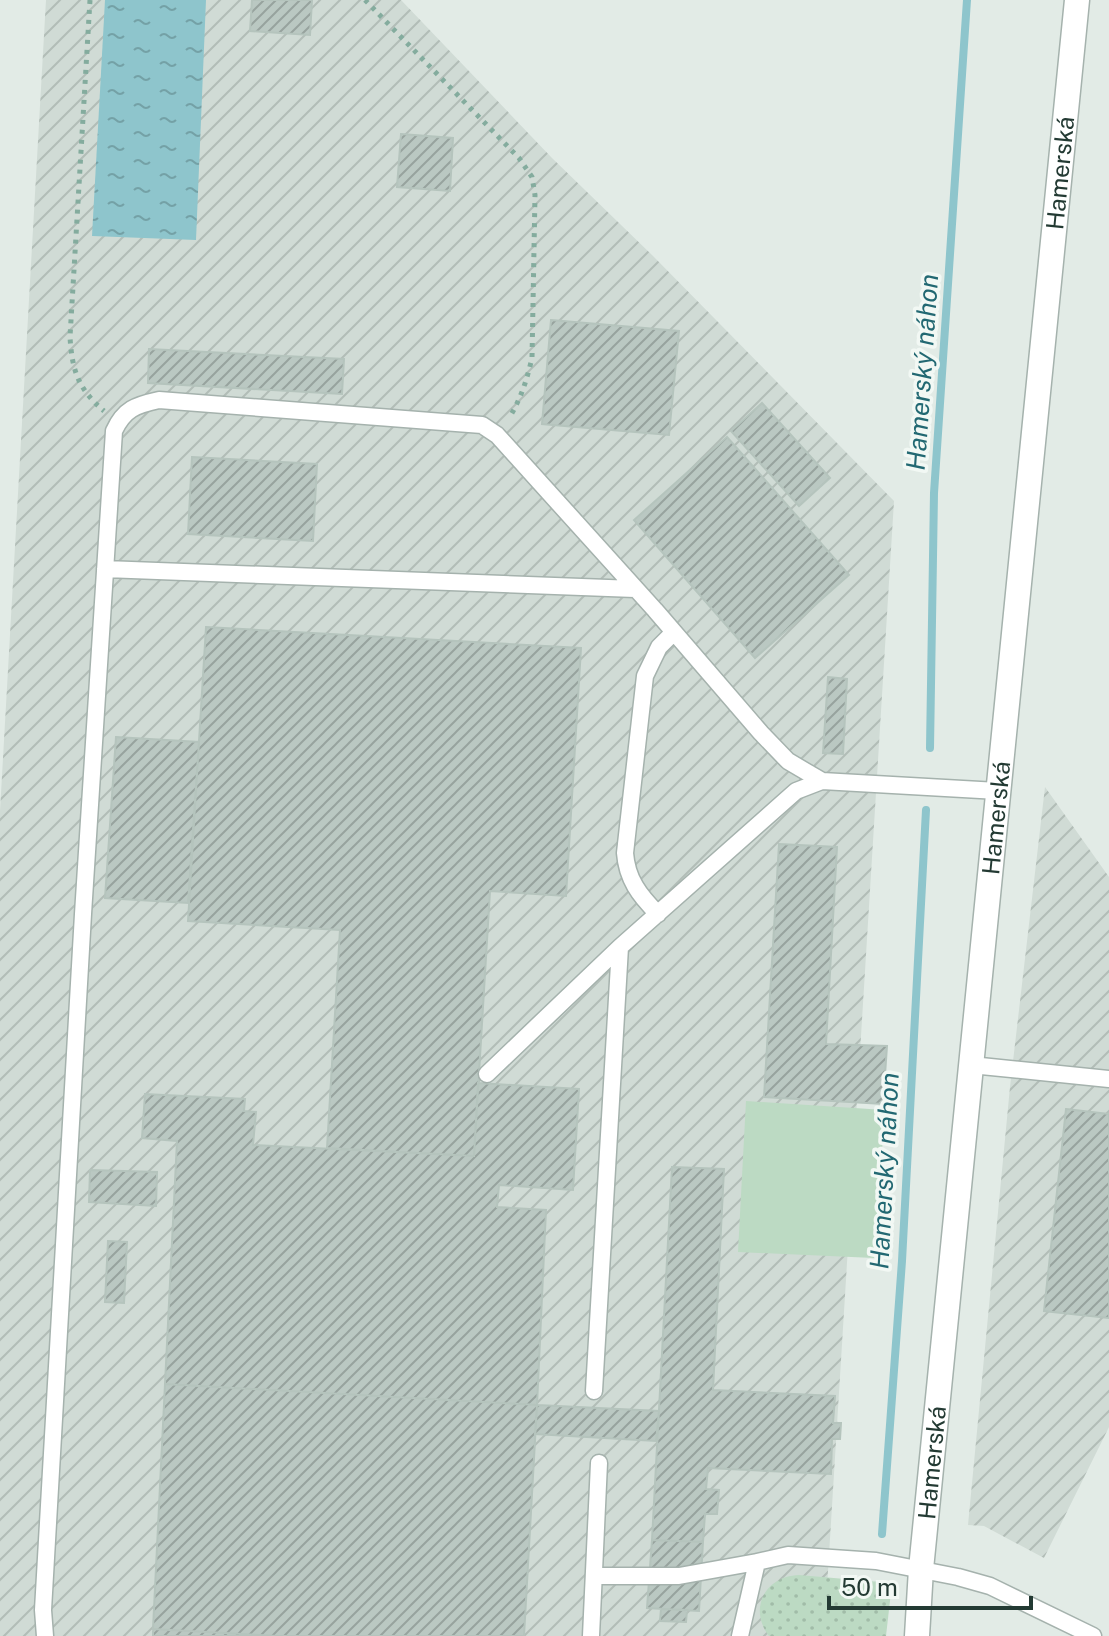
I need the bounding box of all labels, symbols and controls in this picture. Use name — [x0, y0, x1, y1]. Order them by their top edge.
street label: Hamerská — [1040, 115, 1079, 231]
water label: Hamerský náhon — [900, 273, 944, 471]
street label: Hamerská — [976, 760, 1015, 876]
water label: Hamerský náhon — [863, 1072, 905, 1270]
street label: Hamerská — [912, 1405, 951, 1521]
scale bar — [829, 1560, 1031, 1610]
text: 50 m — [841, 1573, 898, 1601]

